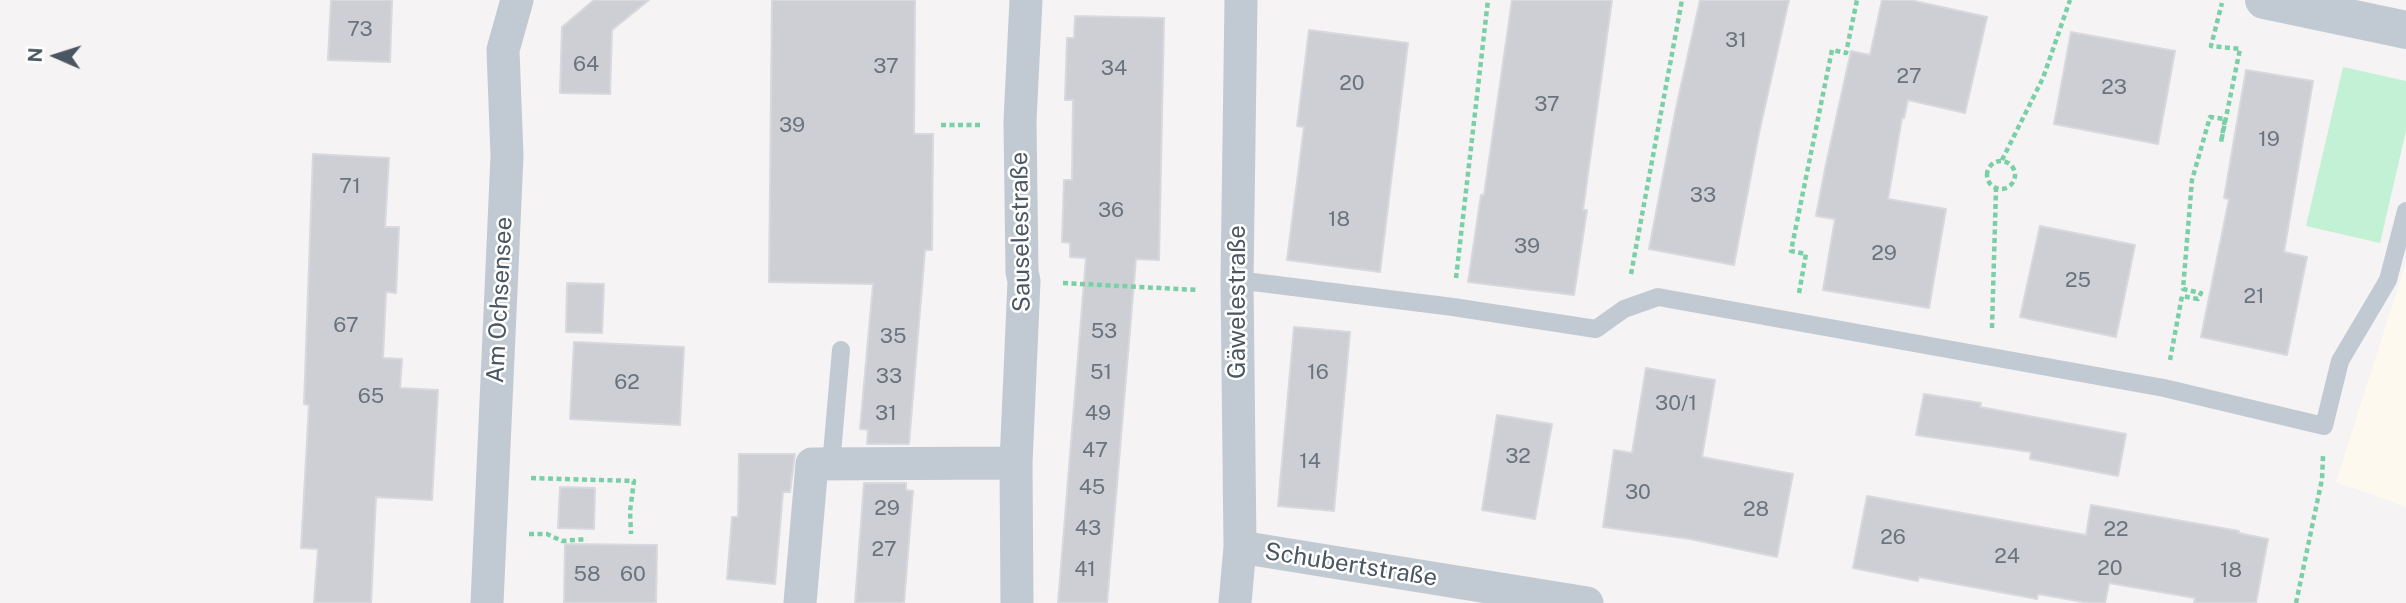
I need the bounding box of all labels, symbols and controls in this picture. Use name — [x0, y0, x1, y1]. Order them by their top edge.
house number: 73 — [347, 17, 373, 43]
north arrow — [21, 21, 91, 91]
house number: 31 — [1725, 28, 1747, 54]
text: N — [24, 47, 46, 63]
house number: 64 — [573, 52, 599, 78]
house number: 37 — [873, 54, 899, 80]
house number: 34 — [1101, 56, 1127, 82]
house number: 27 — [1896, 64, 1922, 90]
house number: 20 — [1339, 71, 1365, 97]
house number: 23 — [2101, 75, 2127, 101]
house number: 37 — [1534, 92, 1560, 118]
house number: 39 — [779, 113, 805, 139]
house number: 19 — [2258, 127, 2280, 153]
street label: Sauselestraße — [1005, 152, 1037, 312]
house number: 71 — [339, 174, 361, 200]
house number: 33 — [1690, 183, 1716, 209]
house number: 36 — [1098, 198, 1124, 224]
house number: 18 — [1328, 207, 1350, 233]
street label: Am Ochsensee — [481, 216, 519, 384]
street label: Gäwelestraße — [1224, 225, 1252, 379]
house number: 39 — [1514, 234, 1540, 260]
house number: 29 — [1871, 241, 1897, 267]
house number: 25 — [2065, 268, 2091, 294]
house number: 21 — [2243, 284, 2265, 310]
house number: 67 — [333, 313, 359, 339]
house number: 53 — [1091, 319, 1117, 345]
house number: 35 — [880, 324, 906, 350]
house number: 51 — [1090, 360, 1112, 386]
house number: 16 — [1307, 360, 1329, 386]
house number: 33 — [876, 364, 902, 390]
house number: 62 — [614, 370, 640, 396]
house number: 65 — [358, 384, 384, 410]
house number: 30/1 — [1655, 391, 1697, 417]
house number: 31 — [875, 401, 897, 427]
house number: 49 — [1085, 401, 1111, 427]
house number: 47 — [1082, 438, 1108, 464]
house number: 32 — [1505, 444, 1531, 470]
house number: 14 — [1299, 449, 1321, 475]
house number: 45 — [1079, 475, 1105, 501]
house number: 30 — [1625, 480, 1651, 506]
house number: 29 — [874, 496, 900, 522]
house number: 28 — [1743, 497, 1769, 523]
house number: 43 — [1075, 516, 1101, 542]
house number: 22 — [2103, 517, 2129, 543]
house number: 26 — [1880, 525, 1906, 551]
house number: 27 — [871, 537, 897, 563]
street label: Schubertstraße — [1263, 537, 1439, 593]
house number: 24 — [1994, 544, 2020, 570]
house number: 20 — [2097, 556, 2123, 582]
house number: 41 — [1074, 557, 1096, 583]
house number: 18 — [2220, 558, 2242, 584]
house number: 58 — [573, 562, 601, 588]
house number: 60 — [620, 562, 646, 588]

